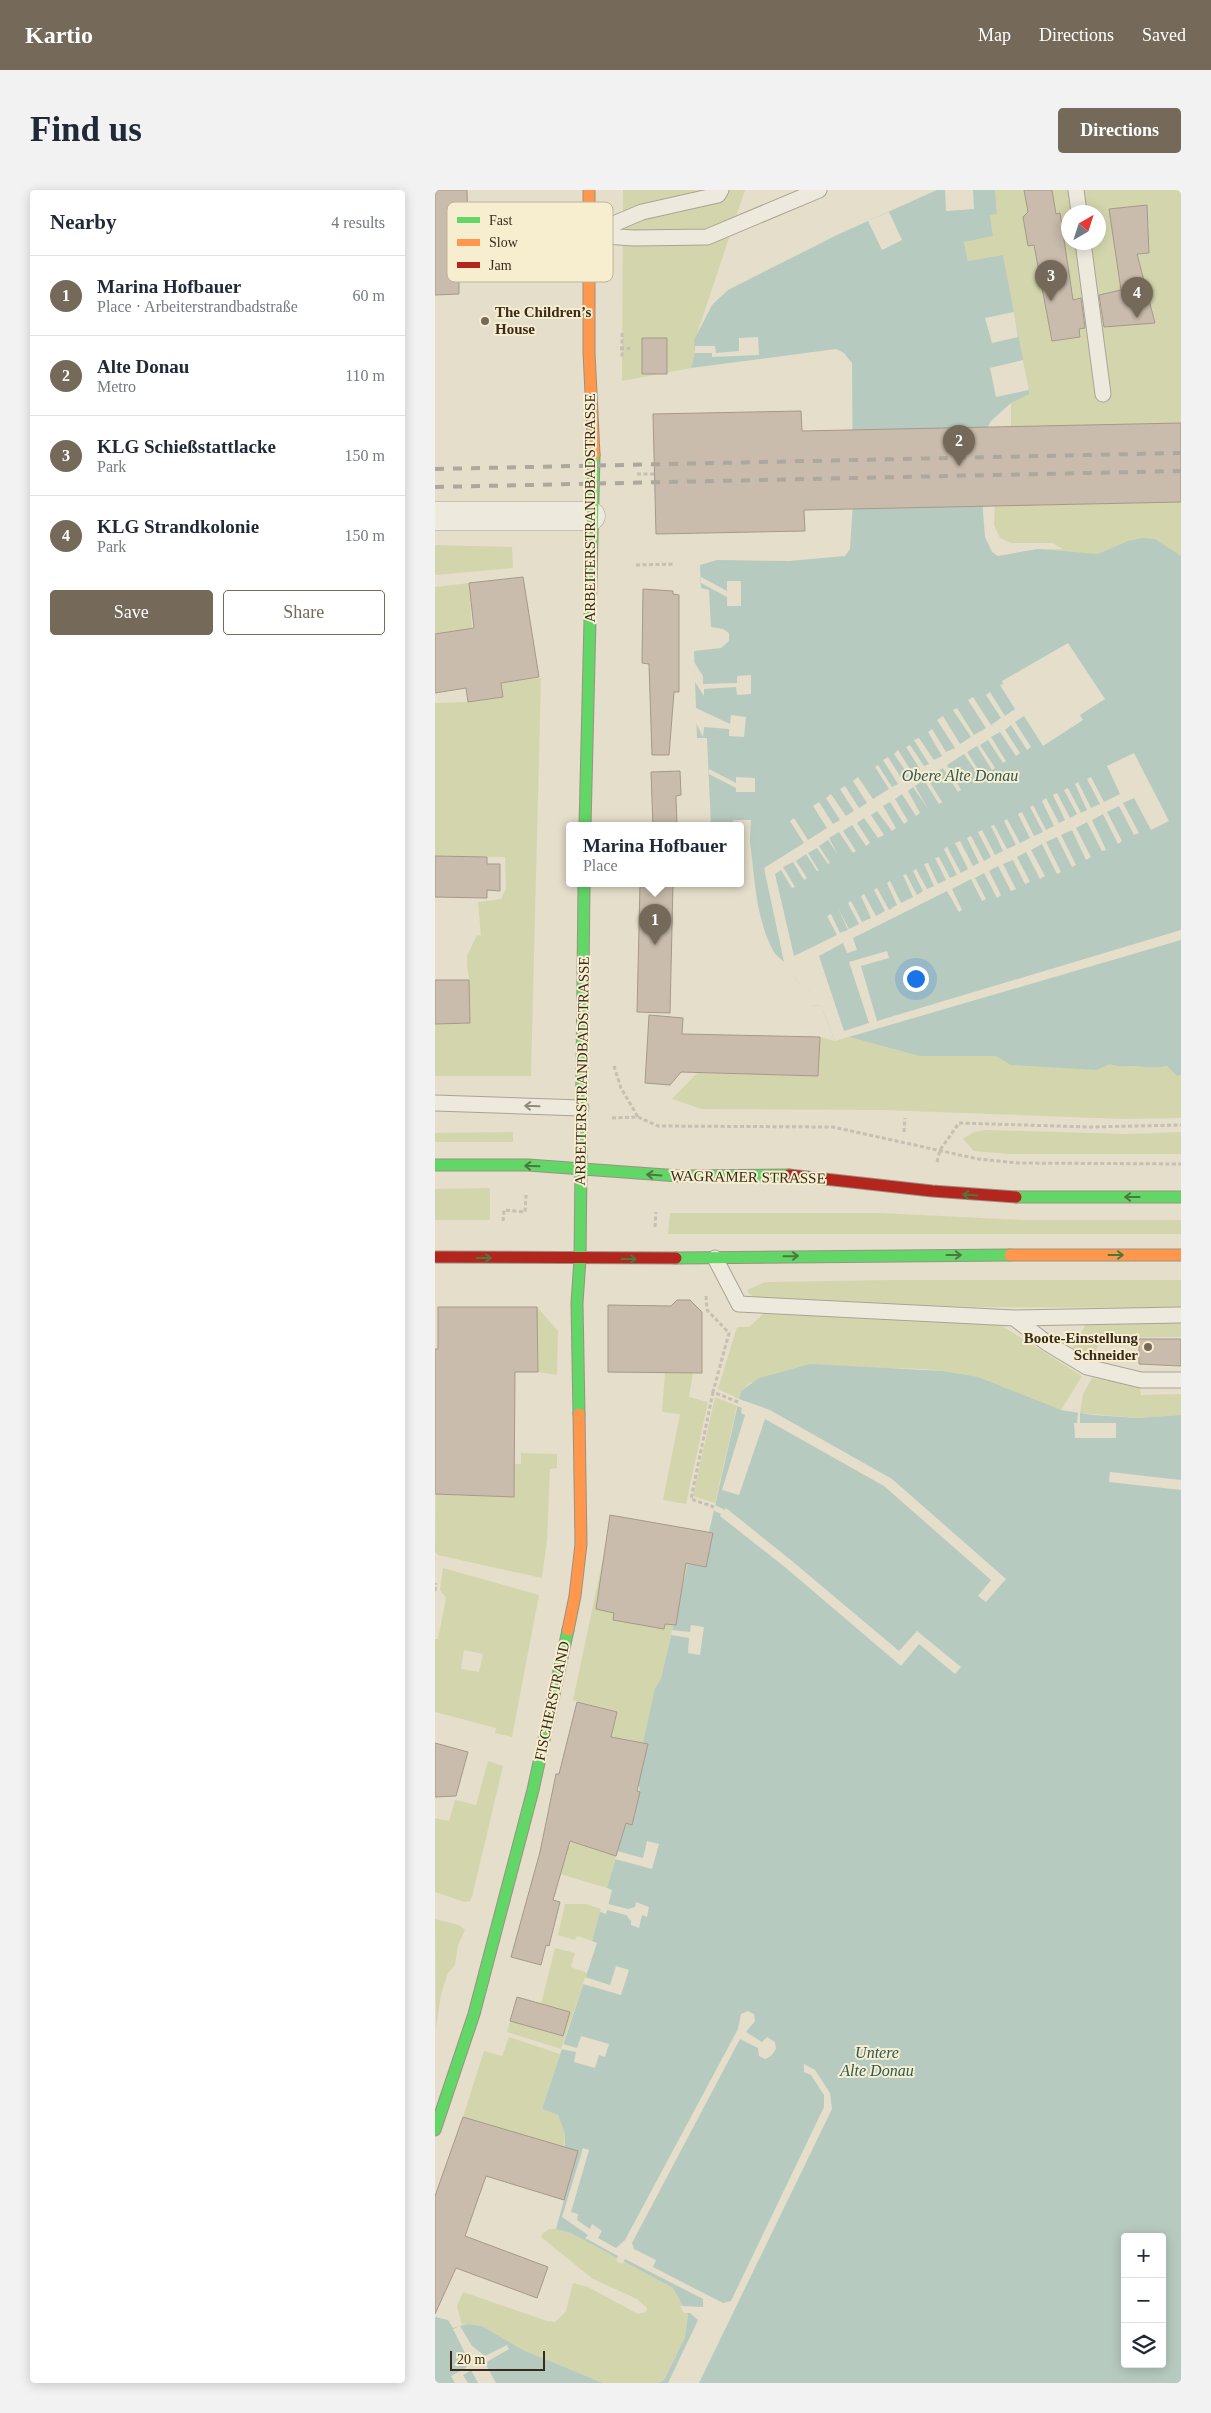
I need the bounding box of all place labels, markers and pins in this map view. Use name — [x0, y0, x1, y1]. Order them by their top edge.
pin: 3 — [1035, 260, 1067, 301]
pin: 4 — [1121, 277, 1153, 318]
place label: The Children’s House — [495, 304, 591, 337]
marker: The Children’s House — [479, 315, 491, 327]
pin: 2 — [943, 425, 975, 466]
pin: 1 — [639, 904, 671, 945]
place label: Boote-Einstellung Schneider — [1024, 1330, 1138, 1363]
marker: Boote-Einstellung Schneider — [1142, 1341, 1154, 1353]

